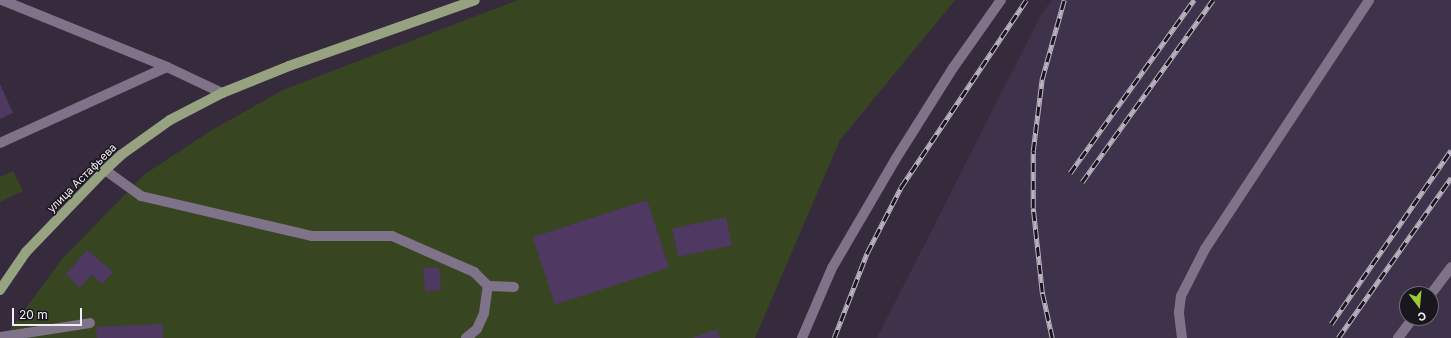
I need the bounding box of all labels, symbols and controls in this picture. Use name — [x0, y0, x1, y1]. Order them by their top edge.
street label: улица Астафьева — [45, 141, 119, 215]
north arrow — [1399, 286, 1439, 326]
scale bar — [14, 300, 84, 326]
text: 20 m — [19, 307, 48, 322]
text: С — [1416, 309, 1428, 324]

